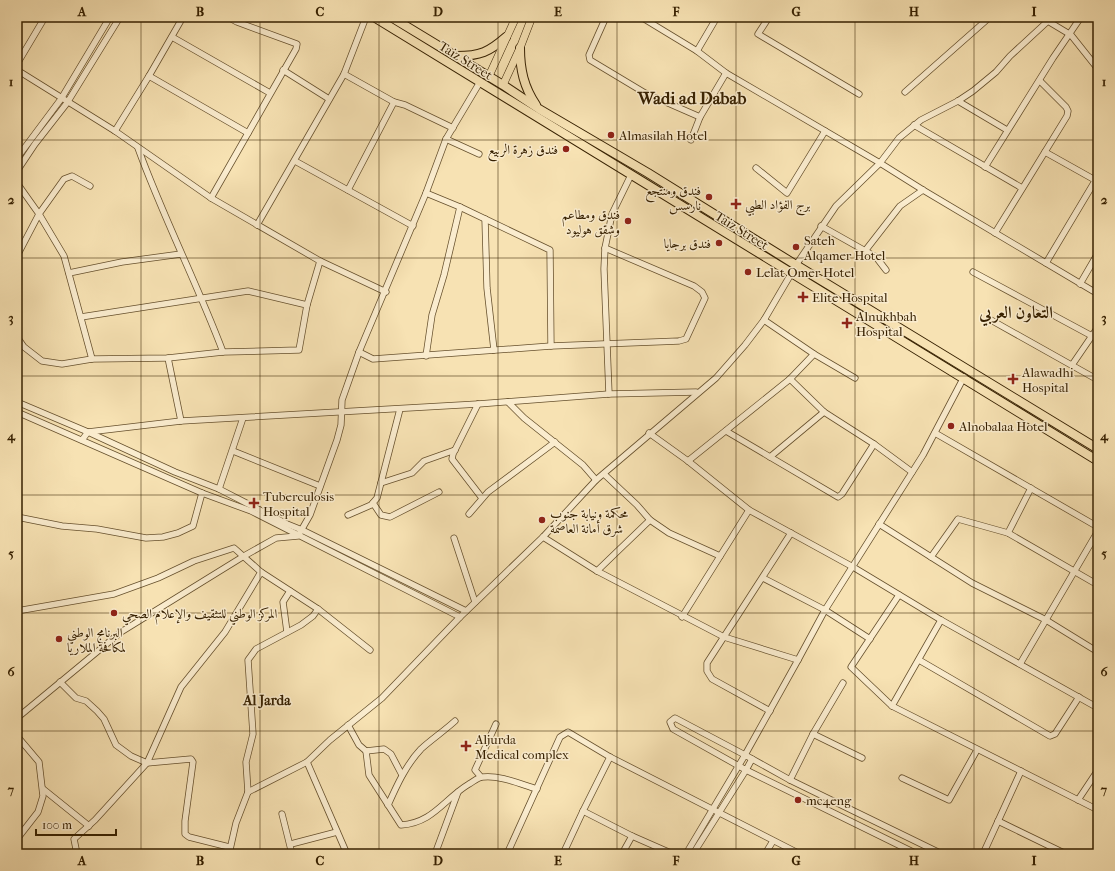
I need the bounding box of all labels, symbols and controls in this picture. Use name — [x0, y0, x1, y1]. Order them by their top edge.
text: A — [77, 4, 87, 19]
text: B — [196, 4, 205, 19]
text: C — [316, 4, 325, 19]
text: D — [433, 4, 443, 19]
text: E — [554, 4, 562, 19]
text: F — [672, 4, 680, 19]
text: G — [791, 4, 801, 19]
text: H — [909, 4, 920, 19]
text: I — [1031, 4, 1037, 19]
street label: Taiz Street — [436, 38, 496, 83]
text: 1 — [9, 74, 14, 89]
text: 1 — [1102, 74, 1107, 89]
district label: Wadi ad Dabab — [637, 88, 746, 108]
place label: Almasilah Hotel — [618, 128, 708, 143]
marker: Almasilah Hotel — [606, 130, 616, 140]
place label: فندق زهرة الربيع — [488, 142, 558, 162]
marker: فندق زهرة الربيع — [561, 144, 571, 154]
place label: فندق ومنتجع نارسس — [645, 183, 701, 215]
text: 2 — [8, 192, 15, 207]
marker: فندق ومنتجع نارسس — [704, 192, 714, 202]
text: 2 — [1101, 192, 1108, 207]
place label: برج الفؤاد الطبي — [745, 197, 811, 216]
marker: برج الفؤاد الطبي — [730, 198, 742, 210]
place label: فندق ومطاعم وشقق هوليود — [562, 207, 620, 238]
street label: Taiz Street — [712, 208, 772, 253]
marker: فندق ومطاعم وشقق هوليود — [623, 216, 633, 226]
place label: Sateh Alqamer Hotel — [803, 233, 886, 263]
place label: فندق برجايا — [664, 236, 711, 252]
marker: فندق برجايا — [714, 238, 724, 248]
marker: Sateh Alqamer Hotel — [791, 242, 801, 252]
place label: Lelat Omer Hotel — [756, 265, 855, 280]
marker: Lelat Omer Hotel — [743, 267, 753, 277]
place label: Elite Hospital — [812, 290, 888, 305]
marker: Elite Hospital — [797, 291, 809, 303]
district label: التعاون العربي — [978, 302, 1053, 327]
place label: Alnukhbah Hospital — [855, 309, 918, 339]
text: 3 — [8, 310, 14, 326]
text: 3 — [1101, 310, 1107, 326]
marker: Alnukhbah Hospital — [841, 317, 853, 329]
place label: Alawadhi Hospital — [1021, 365, 1074, 395]
marker: Alawadhi Hospital — [1007, 373, 1019, 385]
place label: Alnobalaa Hotel — [958, 419, 1048, 434]
marker: Alnobalaa Hotel — [946, 421, 956, 431]
text: 4 — [6, 428, 16, 444]
text: 4 — [1099, 428, 1109, 444]
place label: Tuberculosis Hospital — [263, 489, 334, 519]
marker: Tuberculosis Hospital — [248, 497, 260, 509]
place label: محكمة ونيابة جنوب شرق أمانة العاصمة — [550, 506, 628, 537]
marker: محكمة ونيابة جنوب شرق أمانة العاصمة — [537, 515, 547, 525]
text: 5 — [8, 546, 14, 561]
text: 5 — [1101, 546, 1107, 561]
place label: المركز الوطني للتثقيف والإعلام الصحي — [122, 606, 278, 626]
marker: المركز الوطني للتثقيف والإعلام الصحي — [109, 608, 119, 618]
place label: البرنامج الوطني لمكافحة الملاريا — [67, 625, 126, 656]
marker: البرنامج الوطني لمكافحة الملاريا — [54, 634, 64, 644]
text: 6 — [7, 664, 15, 679]
text: 6 — [1100, 664, 1108, 679]
district label: Al Jarda — [242, 692, 291, 709]
place label: Aljurda Medical complex — [474, 732, 569, 762]
marker: Aljurda Medical complex — [460, 740, 472, 752]
text: 7 — [7, 782, 15, 797]
text: 7 — [1100, 782, 1108, 797]
place label: mc4eng — [806, 793, 852, 808]
marker: mc4eng — [793, 795, 803, 805]
scale bar — [36, 811, 116, 837]
text: 100 m — [42, 818, 72, 832]
text: A — [77, 853, 87, 868]
text: B — [196, 853, 205, 868]
text: C — [316, 853, 325, 868]
text: D — [433, 853, 443, 868]
text: E — [554, 853, 562, 868]
text: F — [672, 853, 680, 868]
text: G — [791, 853, 801, 868]
text: H — [909, 853, 920, 868]
text: I — [1031, 853, 1037, 868]

